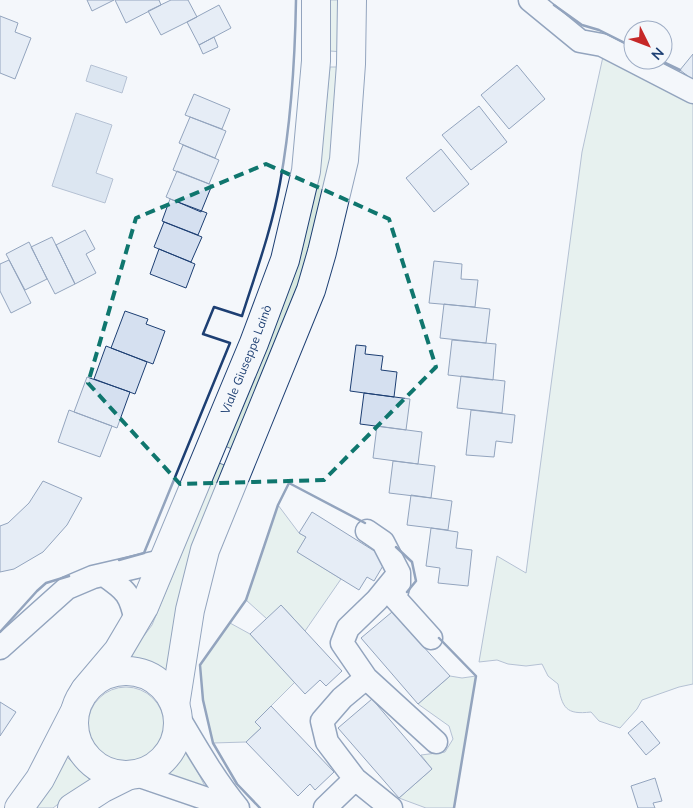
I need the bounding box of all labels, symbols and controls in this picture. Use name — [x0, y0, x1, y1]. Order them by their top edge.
north arrow — [623, 20, 673, 70]
text: N — [647, 44, 668, 64]
street label: Viale Giuseppe Lainò — [217, 302, 275, 416]

